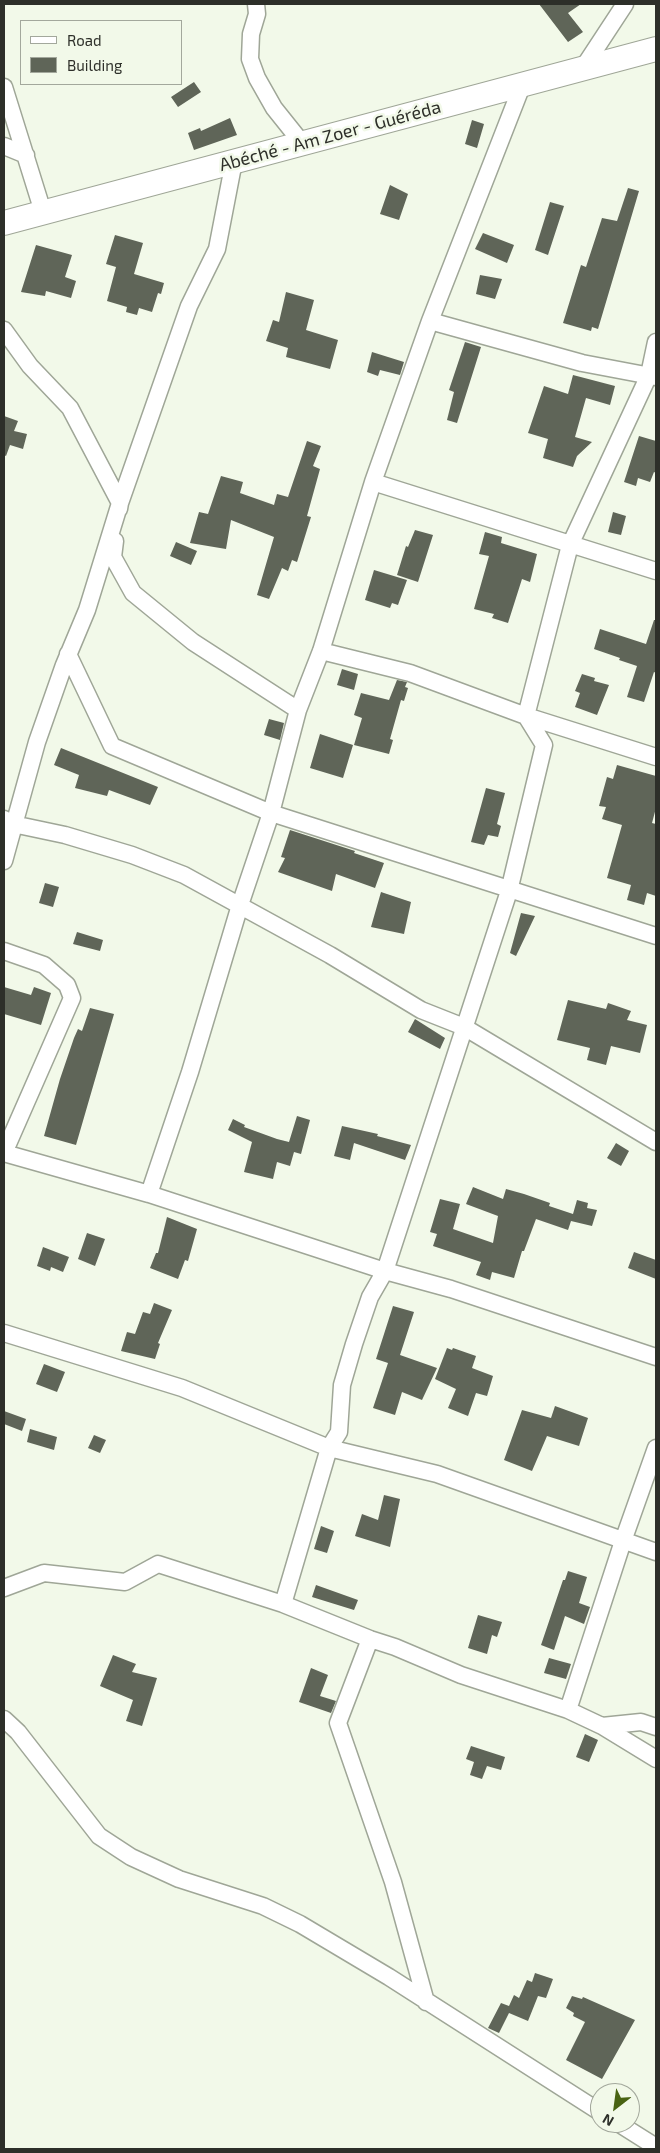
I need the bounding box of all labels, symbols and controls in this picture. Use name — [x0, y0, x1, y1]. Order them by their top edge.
legend — [20, 20, 182, 85]
text: Road — [67, 31, 102, 49]
text: Building — [67, 56, 122, 74]
street label: Abéché - Am Zoer - Guéréda — [217, 96, 443, 176]
north arrow — [590, 2083, 640, 2133]
text: N — [599, 2111, 616, 2130]

